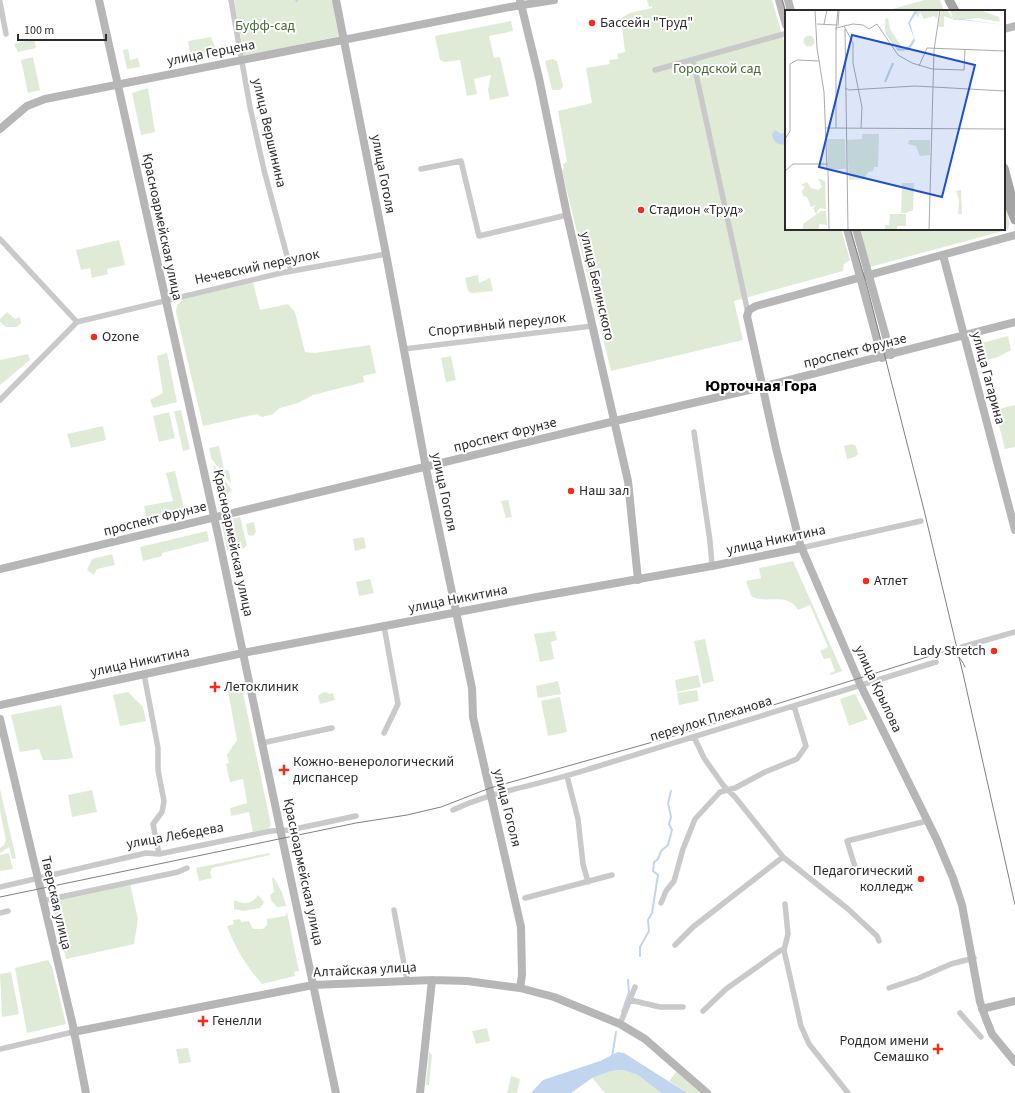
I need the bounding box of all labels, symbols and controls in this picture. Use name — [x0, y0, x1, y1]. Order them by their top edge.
inset map — [785, 10, 1005, 230]
place label: Бассейн "Труд" — [600, 13, 693, 33]
scale bar — [18, 16, 106, 42]
park label: Буфф-сад — [235, 16, 296, 36]
marker: Бассейн "Труд" — [587, 18, 597, 28]
text: 100 m — [24, 22, 54, 39]
street label: улица Герцена — [165, 35, 257, 71]
park label: Городской сад — [673, 59, 762, 79]
street label: улица Вершинина — [247, 76, 291, 190]
street label: улица Гоголя — [366, 133, 400, 215]
street label: Красноармейская улица — [137, 152, 187, 302]
place label: Стадион «Труд» — [649, 200, 743, 220]
marker: Стадион «Труд» — [636, 205, 646, 215]
street label: улица Белинского — [575, 230, 619, 342]
street label: Нечевский переулок — [193, 244, 321, 290]
street label: Спортивный переулок — [427, 308, 567, 342]
place label: Ozone — [102, 327, 139, 347]
street label: проспект Фрунзе — [801, 328, 909, 374]
street label: улица Гагарина — [966, 329, 1010, 427]
marker: Ozone — [89, 332, 99, 342]
district label: Юрточная Гора — [705, 375, 817, 397]
street label: проспект Фрунзе — [451, 412, 559, 458]
street label: улица Гоголя — [426, 451, 462, 533]
street label: Красноармейская улица — [208, 468, 258, 618]
place label: Наш зал — [579, 481, 629, 501]
marker: Наш зал — [566, 486, 576, 496]
street label: проспект Фрунзе — [101, 496, 209, 542]
street label: улица Никитина — [725, 520, 827, 560]
place label: Атлет — [874, 571, 909, 591]
marker: Атлет — [861, 576, 871, 586]
street label: улица Никитина — [407, 580, 509, 618]
place label: Lady Stretch — [913, 641, 986, 661]
street label: улица Никитина — [89, 642, 191, 682]
street label: улица Крылова — [849, 642, 907, 736]
marker: Lady Stretch — [989, 646, 999, 656]
place label: Летоклиник — [224, 677, 299, 697]
marker: Летоклиник — [209, 681, 221, 693]
street label: переулок Плеханова — [647, 691, 775, 747]
place label: Кожно-венерологический диспансер — [293, 752, 454, 788]
marker: Кожно-венерологический диспансер — [278, 764, 290, 776]
street label: улица Гоголя — [488, 767, 526, 849]
street label: Красноармейская улица — [278, 797, 328, 947]
street label: улица Лебедева — [125, 818, 225, 854]
street label: Тверская улица — [36, 854, 76, 952]
place label: Педагогический колледж — [813, 861, 913, 897]
marker: Педагогический колледж — [916, 874, 926, 884]
street label: Алтайская улица — [313, 957, 417, 983]
place label: Генелли — [212, 1011, 262, 1031]
marker: Генелли — [197, 1015, 209, 1027]
place label: Роддом имени Семашко — [840, 1031, 929, 1067]
marker: Роддом имени Семашко — [932, 1043, 944, 1055]

